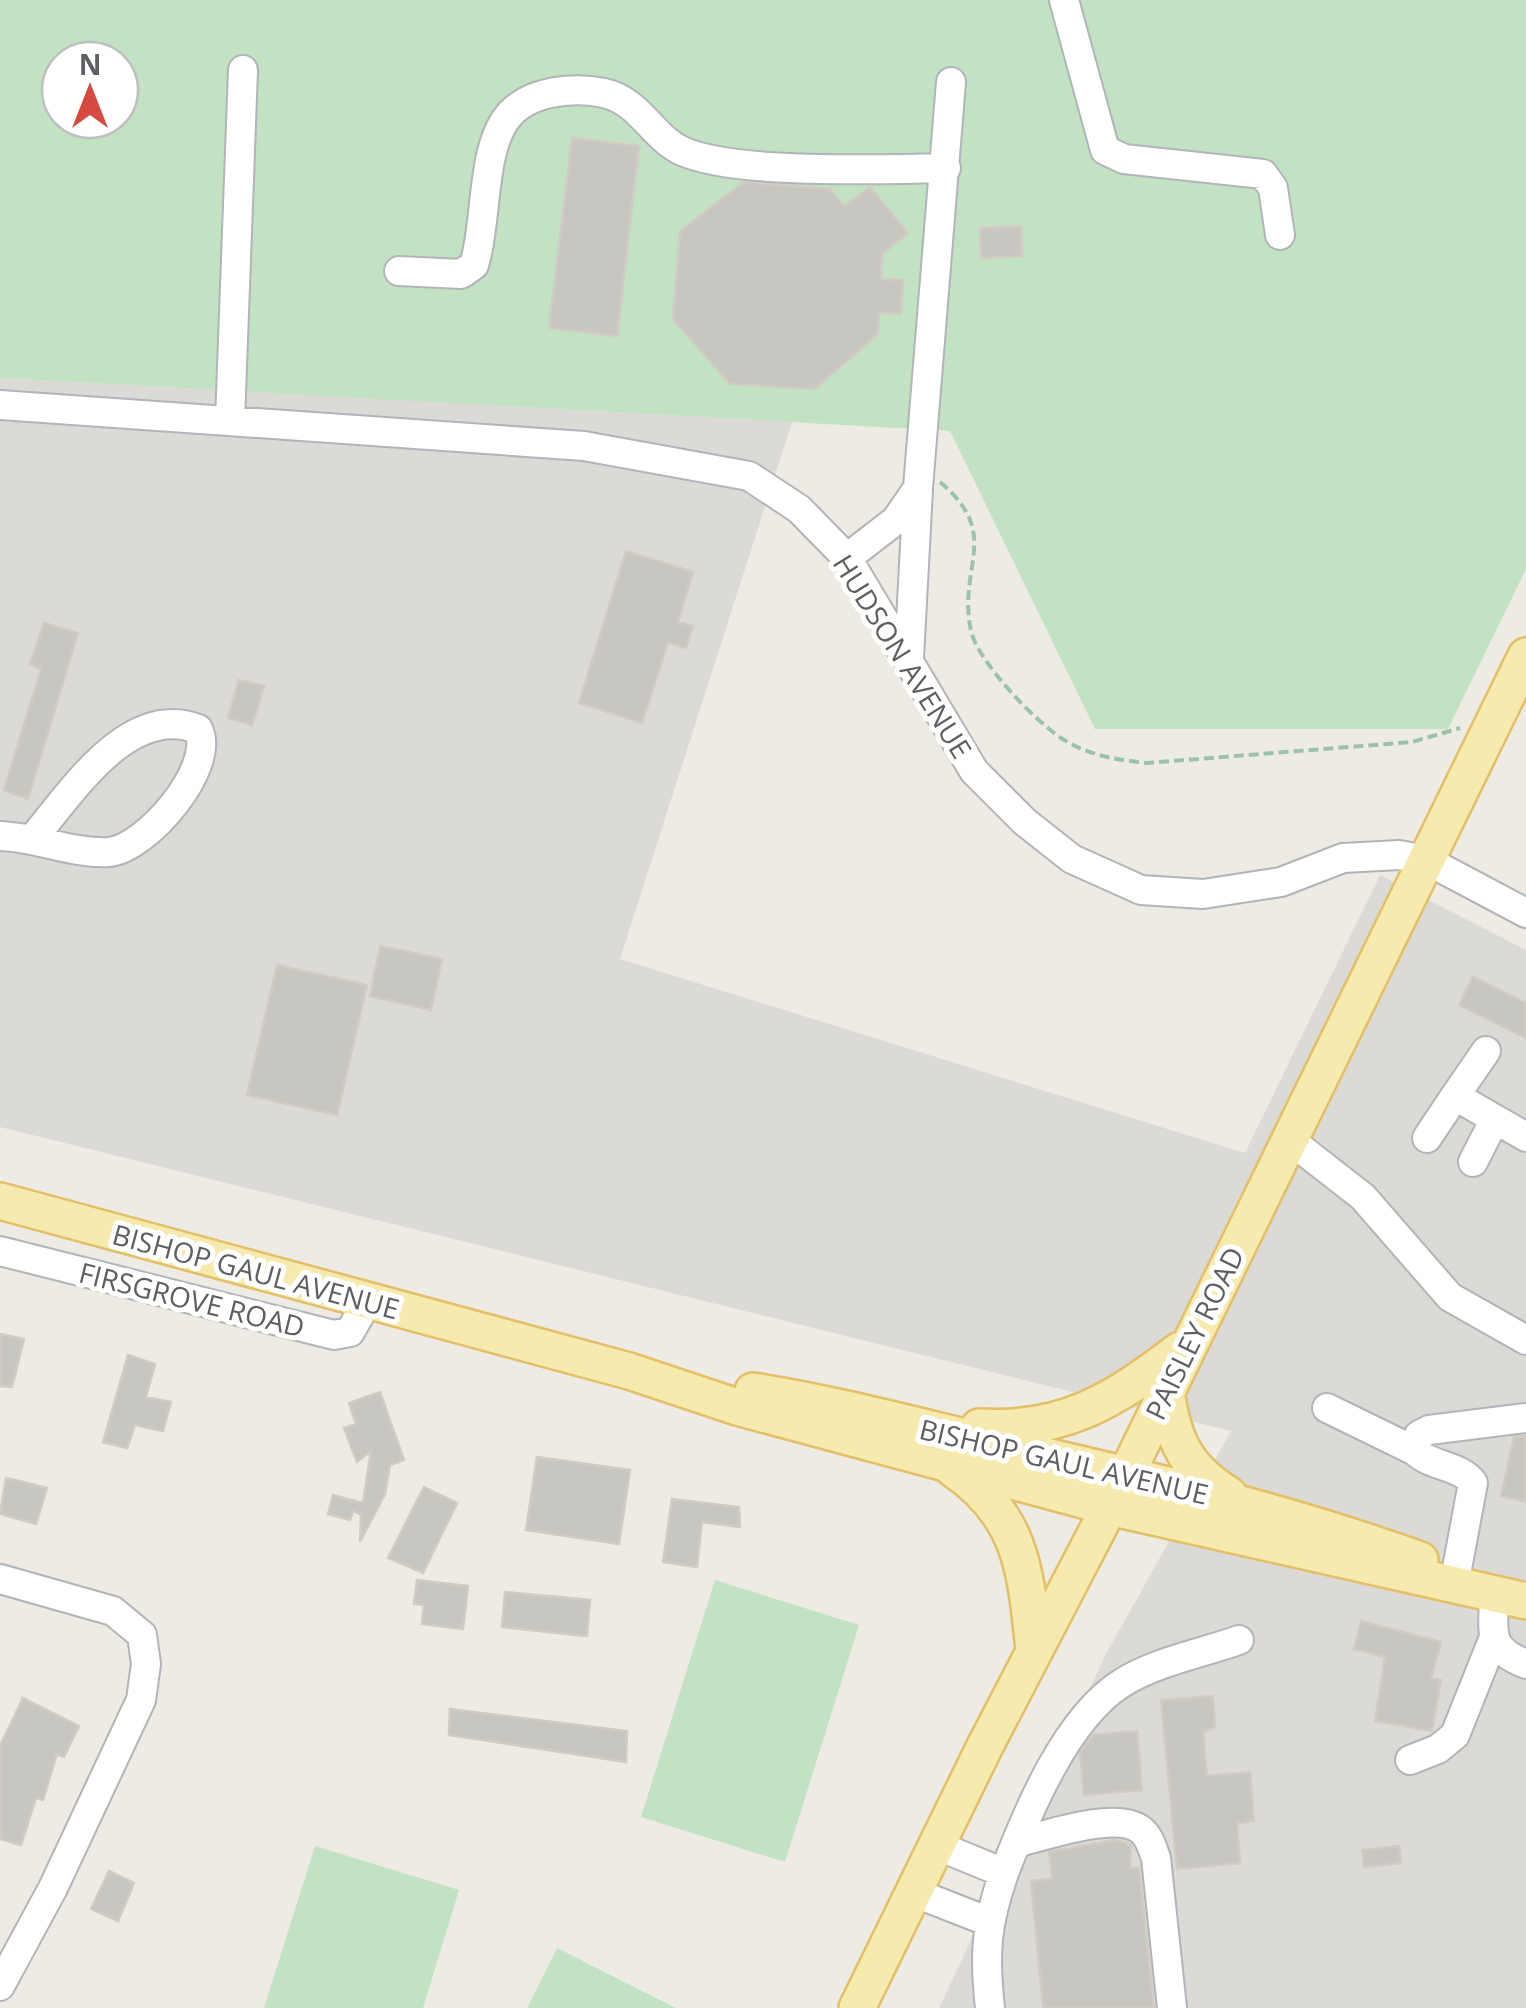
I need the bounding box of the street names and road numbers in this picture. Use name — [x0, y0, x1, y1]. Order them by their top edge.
street label: HUDSON AVENUE — [825, 547, 981, 765]
street label: BISHOP GAUL AVENUE — [109, 1214, 403, 1328]
street label: PAISLEY ROAD — [1136, 1240, 1252, 1426]
street label: FIRSGROVE ROAD — [75, 1253, 309, 1345]
street label: BISHOP GAUL AVENUE — [916, 1409, 1212, 1513]

